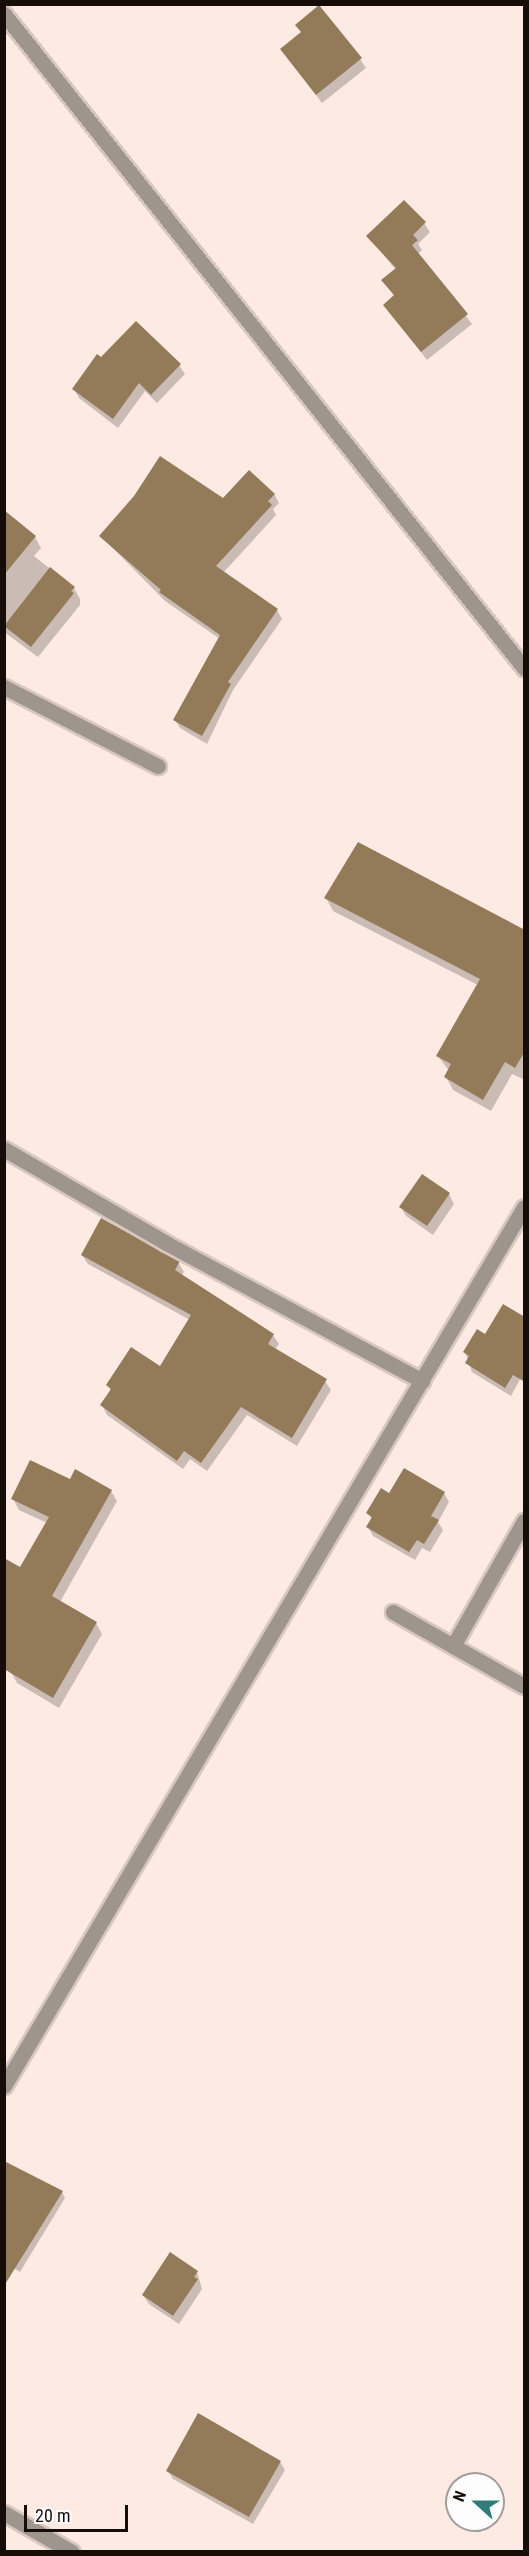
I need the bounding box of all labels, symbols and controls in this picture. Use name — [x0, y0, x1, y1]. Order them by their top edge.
north arrow — [445, 2472, 505, 2532]
text: N — [449, 2488, 470, 2504]
scale bar — [27, 2493, 130, 2531]
text: 20 m — [35, 2505, 70, 2526]

